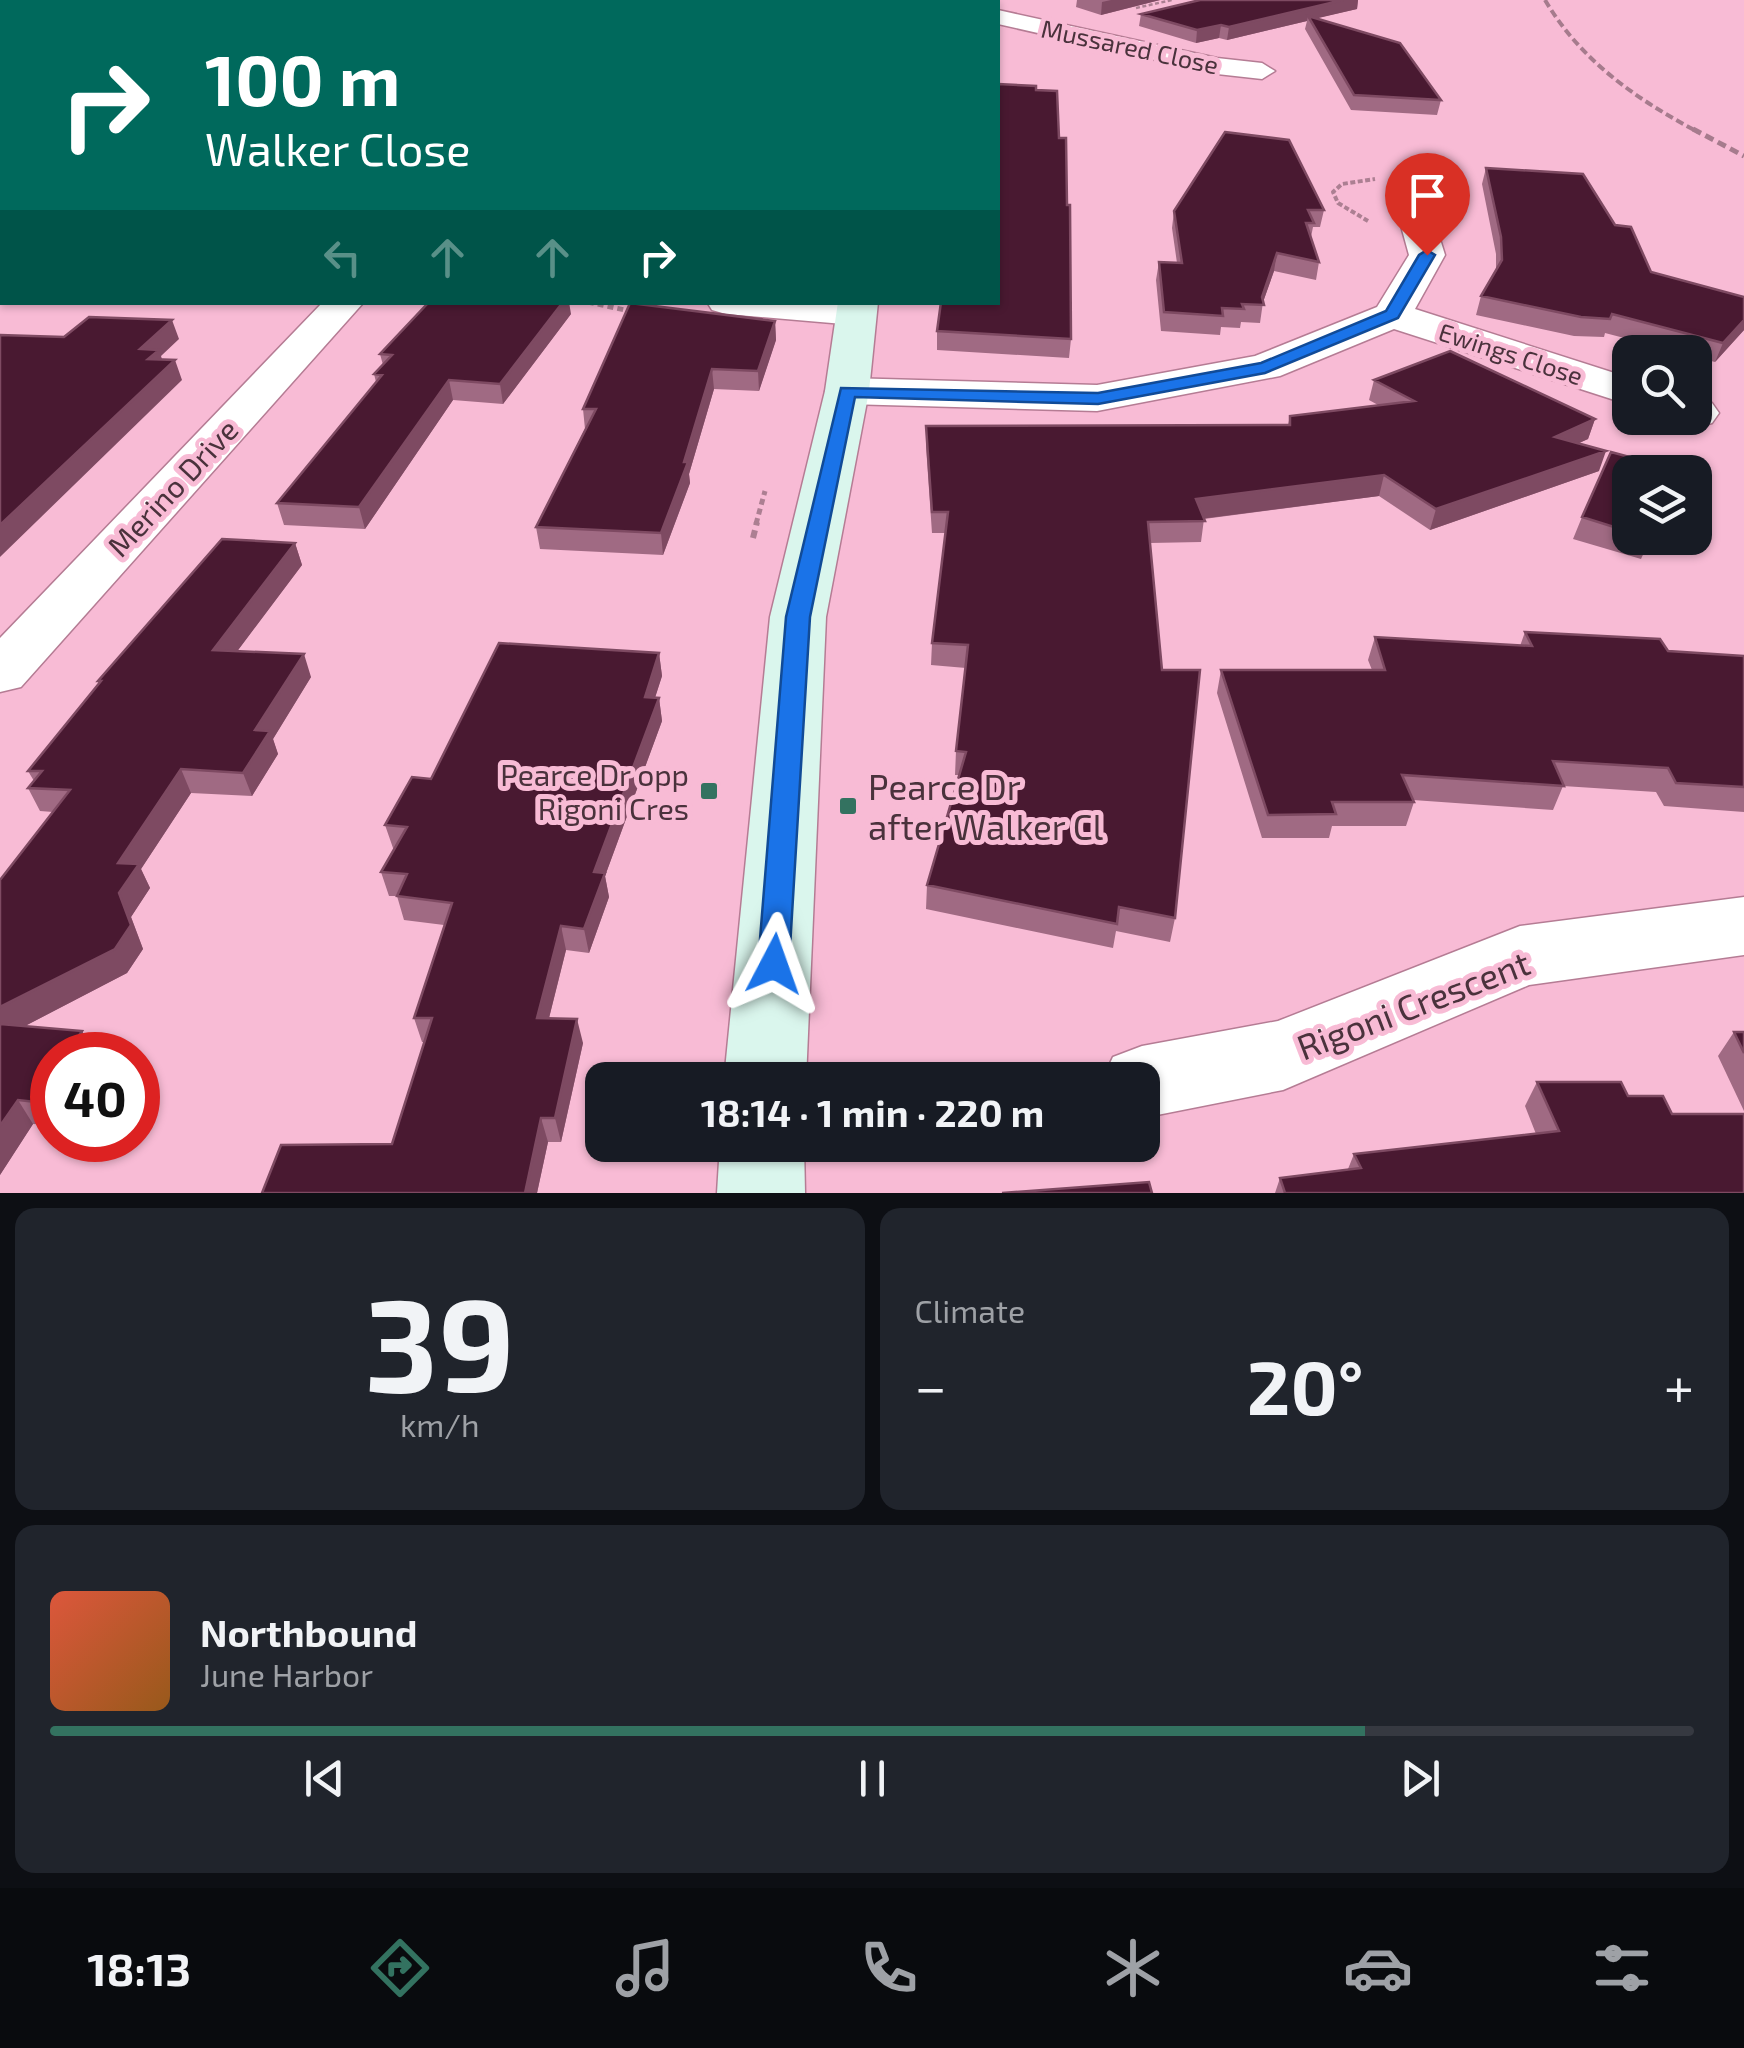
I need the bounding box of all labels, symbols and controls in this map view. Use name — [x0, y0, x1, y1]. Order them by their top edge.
street label: Mussared Close — [1039, 13, 1221, 79]
text: 100 m — [205, 36, 400, 120]
icon: right — [40, 40, 170, 170]
text: Walker Close — [205, 121, 470, 175]
pin — [1385, 153, 1470, 256]
icon: arrive — [1400, 168, 1455, 223]
icon: left — [315, 230, 370, 285]
icon: ahead — [420, 230, 475, 285]
icon: ahead — [525, 230, 580, 285]
icon: right — [630, 230, 685, 285]
street label: Ewings Close — [1435, 316, 1587, 390]
map controls — [1612, 335, 1712, 555]
button: search — [1612, 335, 1712, 435]
street label: Merino Drive — [99, 411, 245, 563]
button: layers — [1612, 455, 1712, 555]
place label: Pearce Dr opp Rigoni Cres — [500, 756, 689, 826]
place label: Pearce Dr after Walker Cl — [868, 765, 1104, 847]
marker: Pearce Dr opp Rigoni Cres — [698, 780, 720, 802]
marker: Pearce Dr after Walker Cl — [837, 795, 859, 817]
position arrow — [722, 912, 826, 1016]
street label: Rigoni Crescent — [1291, 940, 1535, 1068]
speed limit sign: 40 — [30, 1032, 160, 1162]
text: 18:14 · 1 min · 220 m — [701, 1089, 1044, 1135]
text: 39 — [365, 1262, 515, 1418]
text: Climate — [915, 1291, 1025, 1329]
text: 20° — [1247, 1340, 1364, 1430]
text: − — [915, 1352, 947, 1418]
text: + — [1664, 1352, 1694, 1418]
text: km/h — [400, 1405, 479, 1443]
text: Northbound — [200, 1609, 418, 1655]
text: June Harbor — [200, 1655, 373, 1693]
icon: previous — [297, 1751, 352, 1806]
icon: pause — [845, 1751, 900, 1806]
icon: next — [1393, 1751, 1448, 1806]
icon: directions — [365, 1933, 435, 2003]
icon: music — [610, 1933, 680, 2003]
icon: phone — [854, 1933, 924, 2003]
icon: climate — [1098, 1933, 1168, 2003]
icon: car — [1343, 1933, 1413, 2003]
icon: filters — [1587, 1933, 1657, 2003]
text: 18:13 — [87, 1941, 191, 1995]

